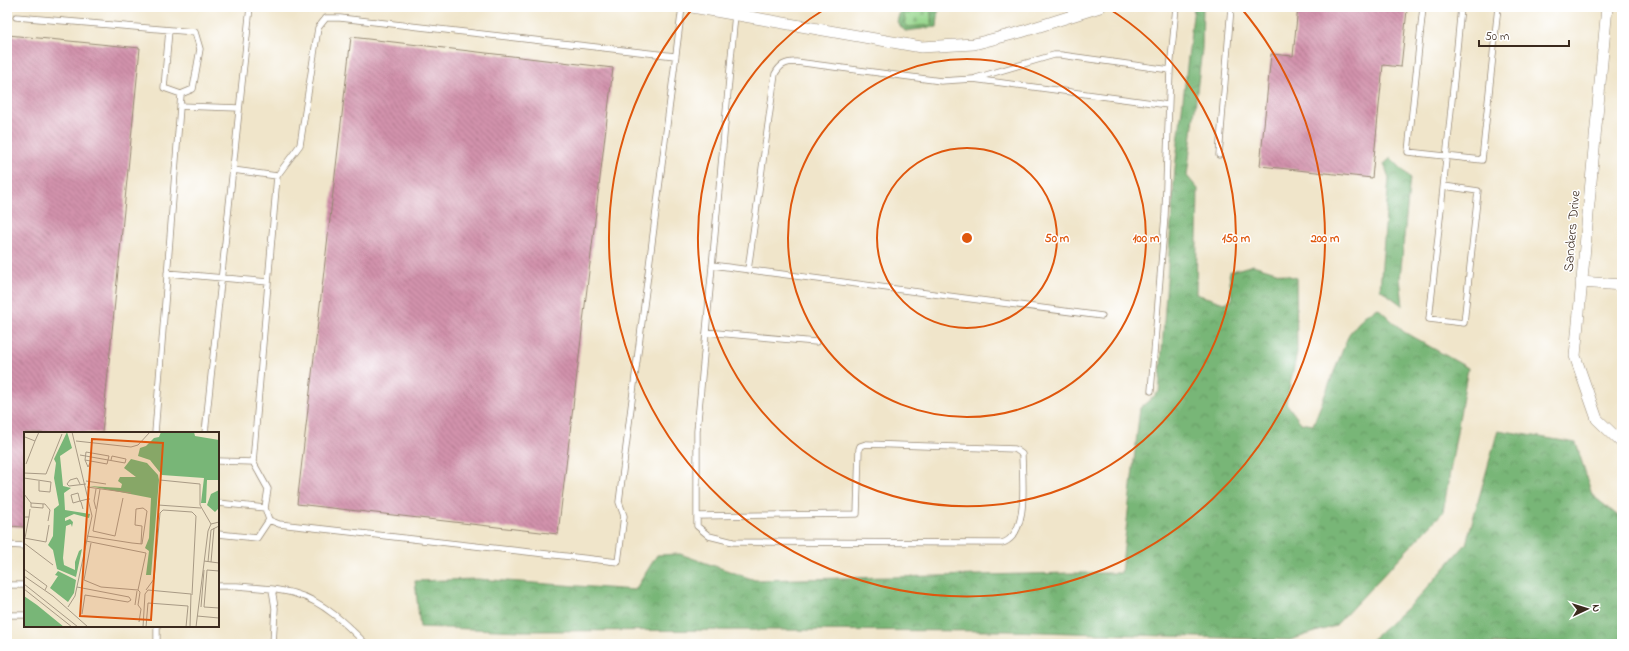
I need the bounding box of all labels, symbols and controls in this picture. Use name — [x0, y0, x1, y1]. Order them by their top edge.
scale bar — [1479, 22, 1569, 48]
text: 50 m — [1485, 28, 1509, 46]
street label: Sanders Drive — [1558, 189, 1587, 273]
text: 50 m — [1045, 230, 1070, 248]
text: 100 m — [1133, 230, 1160, 248]
text: 150 m — [1222, 230, 1251, 248]
text: 200 m — [1310, 230, 1340, 248]
centre of rings — [960, 231, 974, 245]
inset map — [24, 432, 219, 627]
north arrow — [1567, 589, 1607, 629]
text: N — [1588, 604, 1604, 613]

